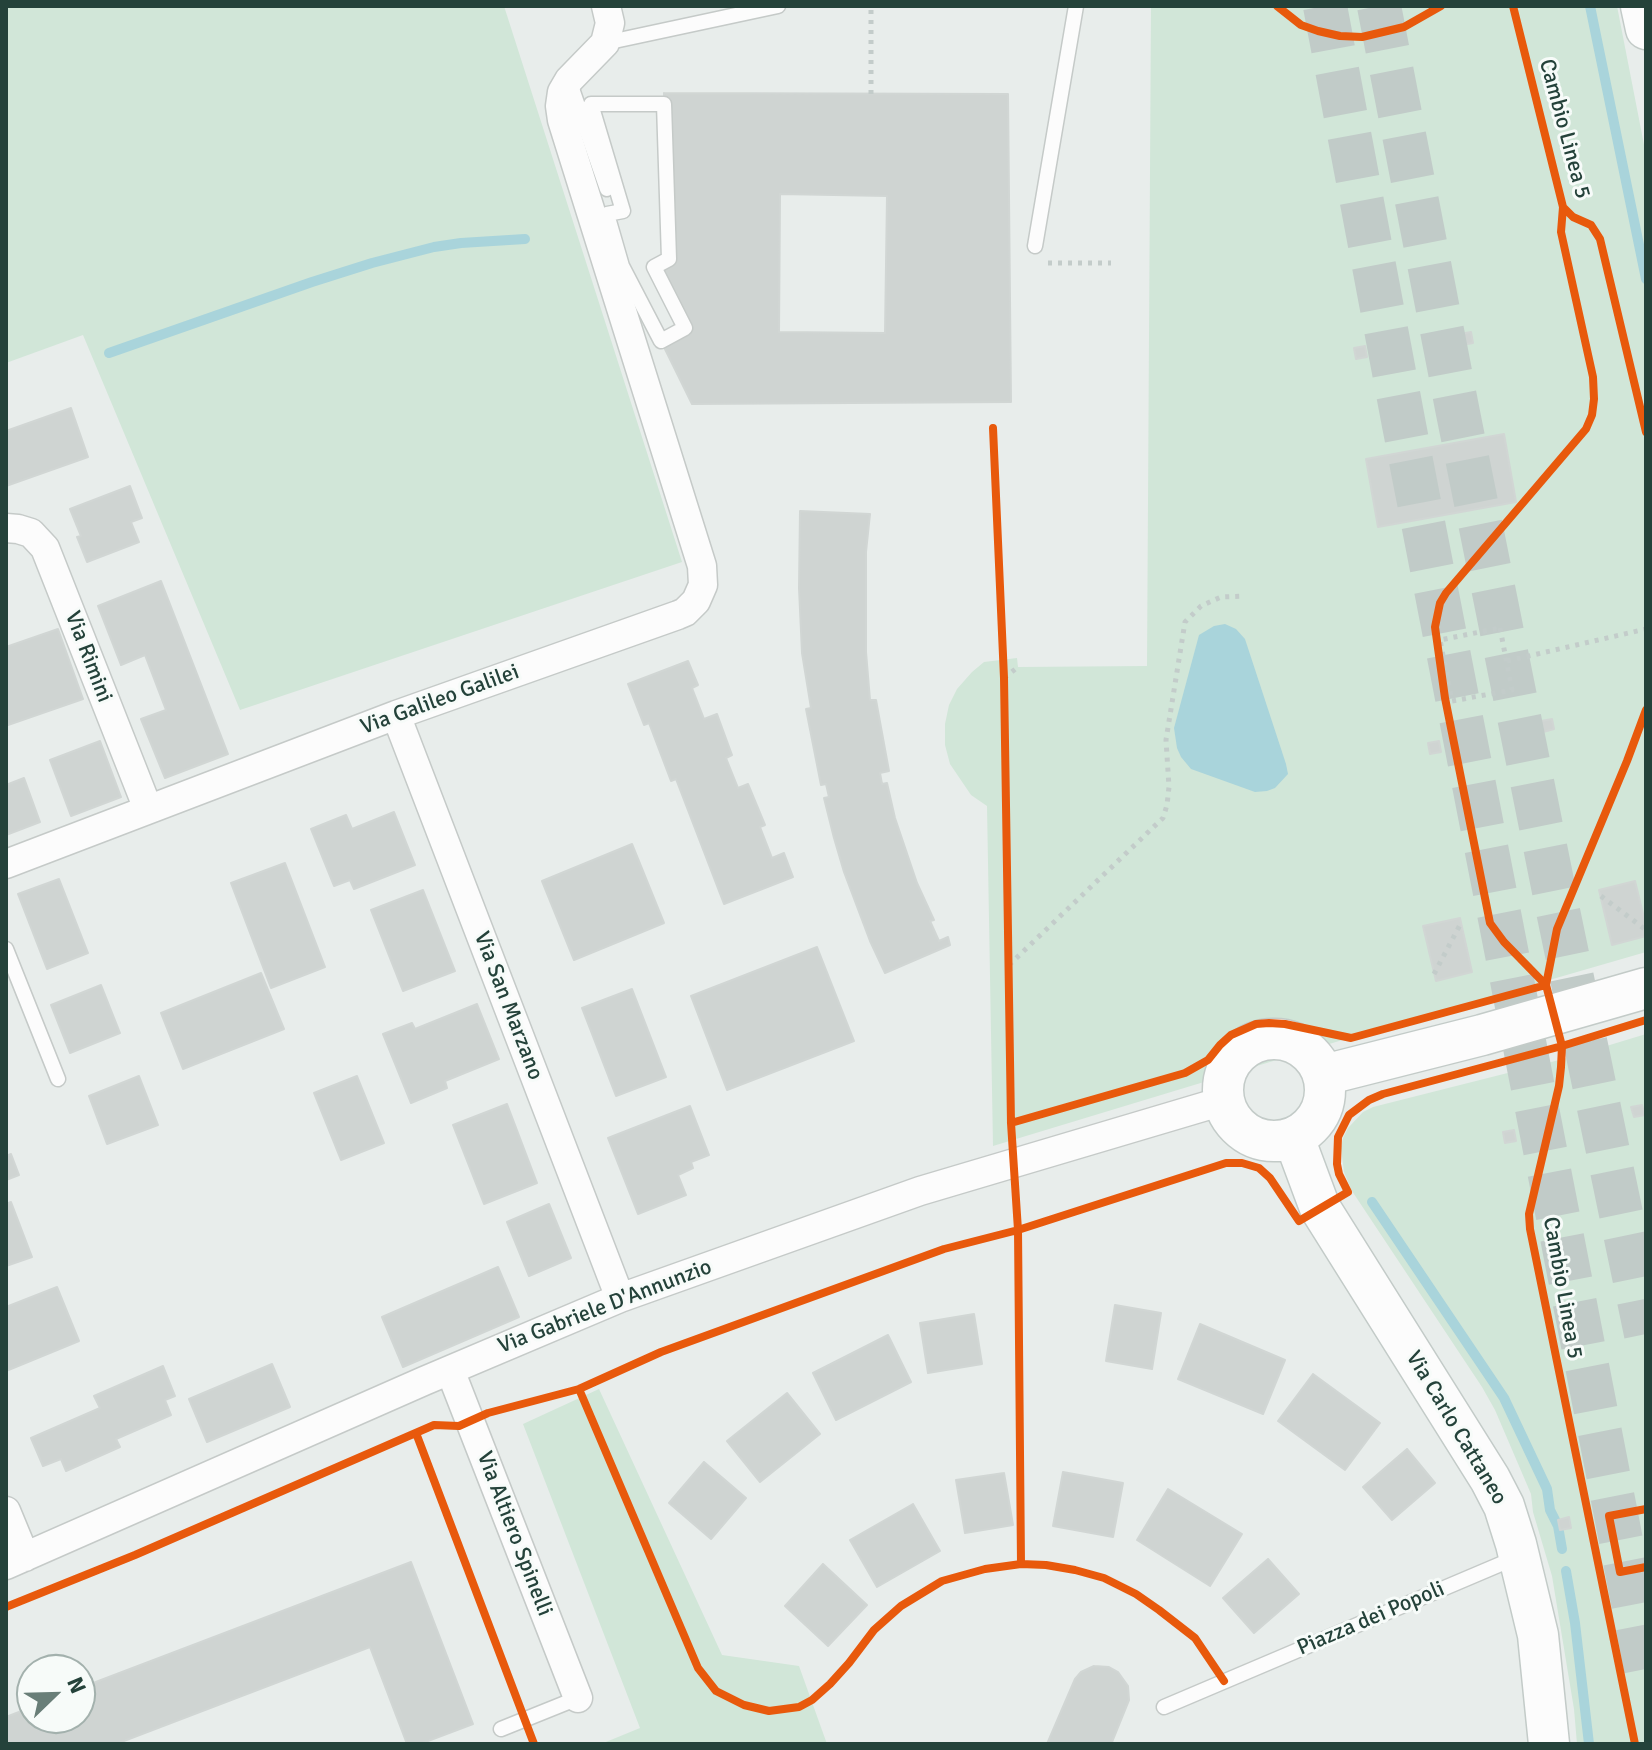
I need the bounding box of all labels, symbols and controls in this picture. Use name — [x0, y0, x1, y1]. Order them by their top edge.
street label: Cambio Linea 5 — [1533, 56, 1595, 202]
street label: Via Rimini — [59, 608, 117, 706]
street label: Via Galileo Galilei — [357, 659, 523, 741]
street label: Via San Marzano — [468, 928, 548, 1084]
street label: Cambio Linea 5 — [1537, 1215, 1587, 1361]
street label: Via Gabriele D'Annunzio — [495, 1254, 715, 1360]
street label: Via Carlo Cattaneo — [1400, 1346, 1512, 1510]
street label: Via Altiero Spinelli — [470, 1448, 558, 1620]
street label: Piazza dei Popoli — [1293, 1576, 1449, 1662]
north arrow — [16, 1654, 96, 1734]
text: N — [61, 1673, 92, 1698]

